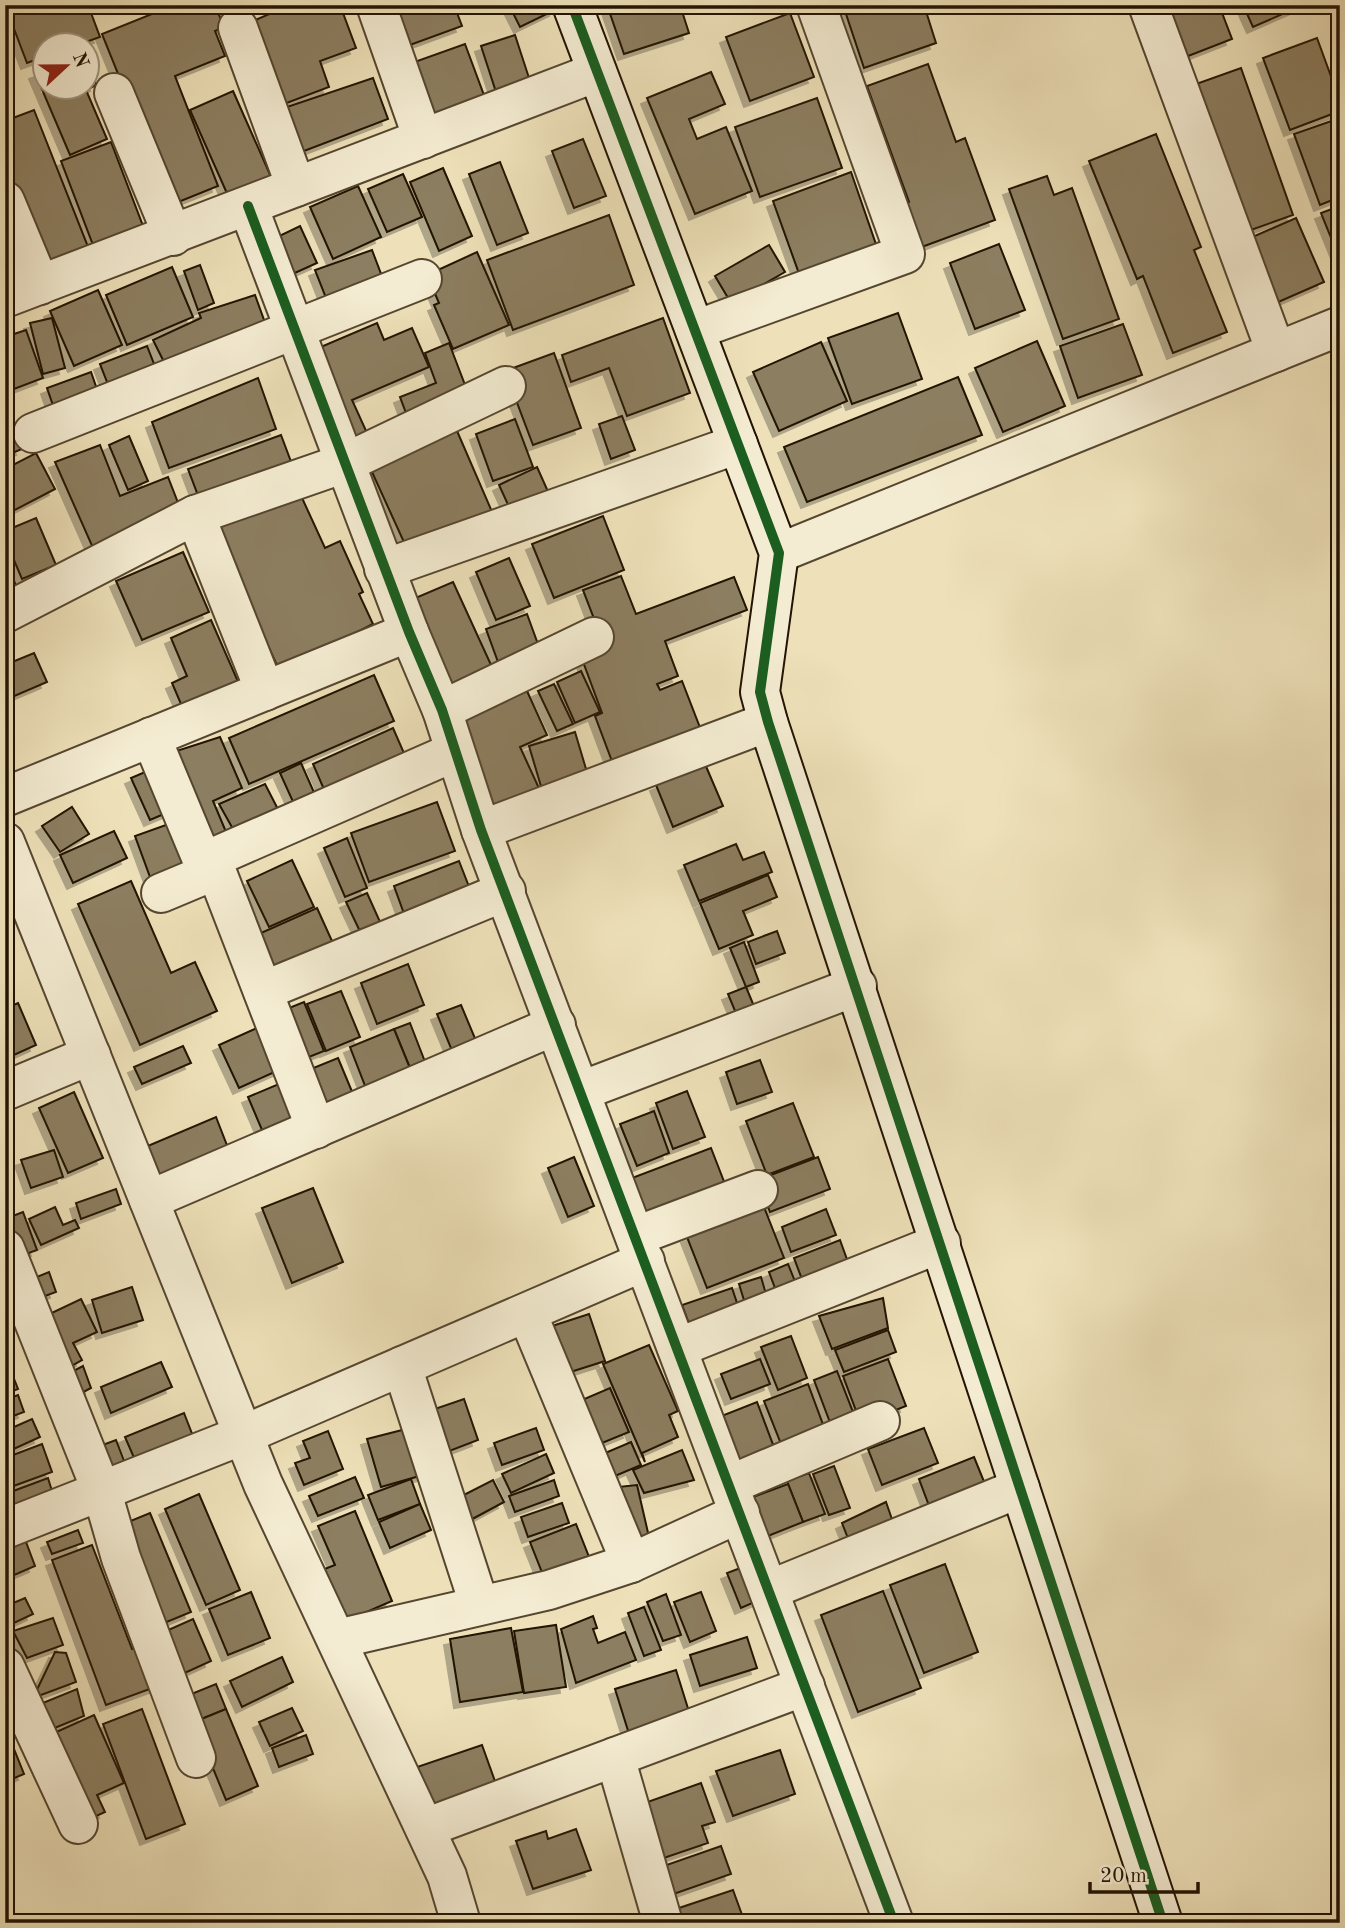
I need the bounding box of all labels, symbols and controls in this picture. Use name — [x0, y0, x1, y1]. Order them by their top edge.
north arrow — [32, 32, 102, 102]
text: N — [68, 50, 91, 71]
scale bar — [1090, 1851, 1198, 1895]
text: 20 m — [1100, 1866, 1147, 1887]

